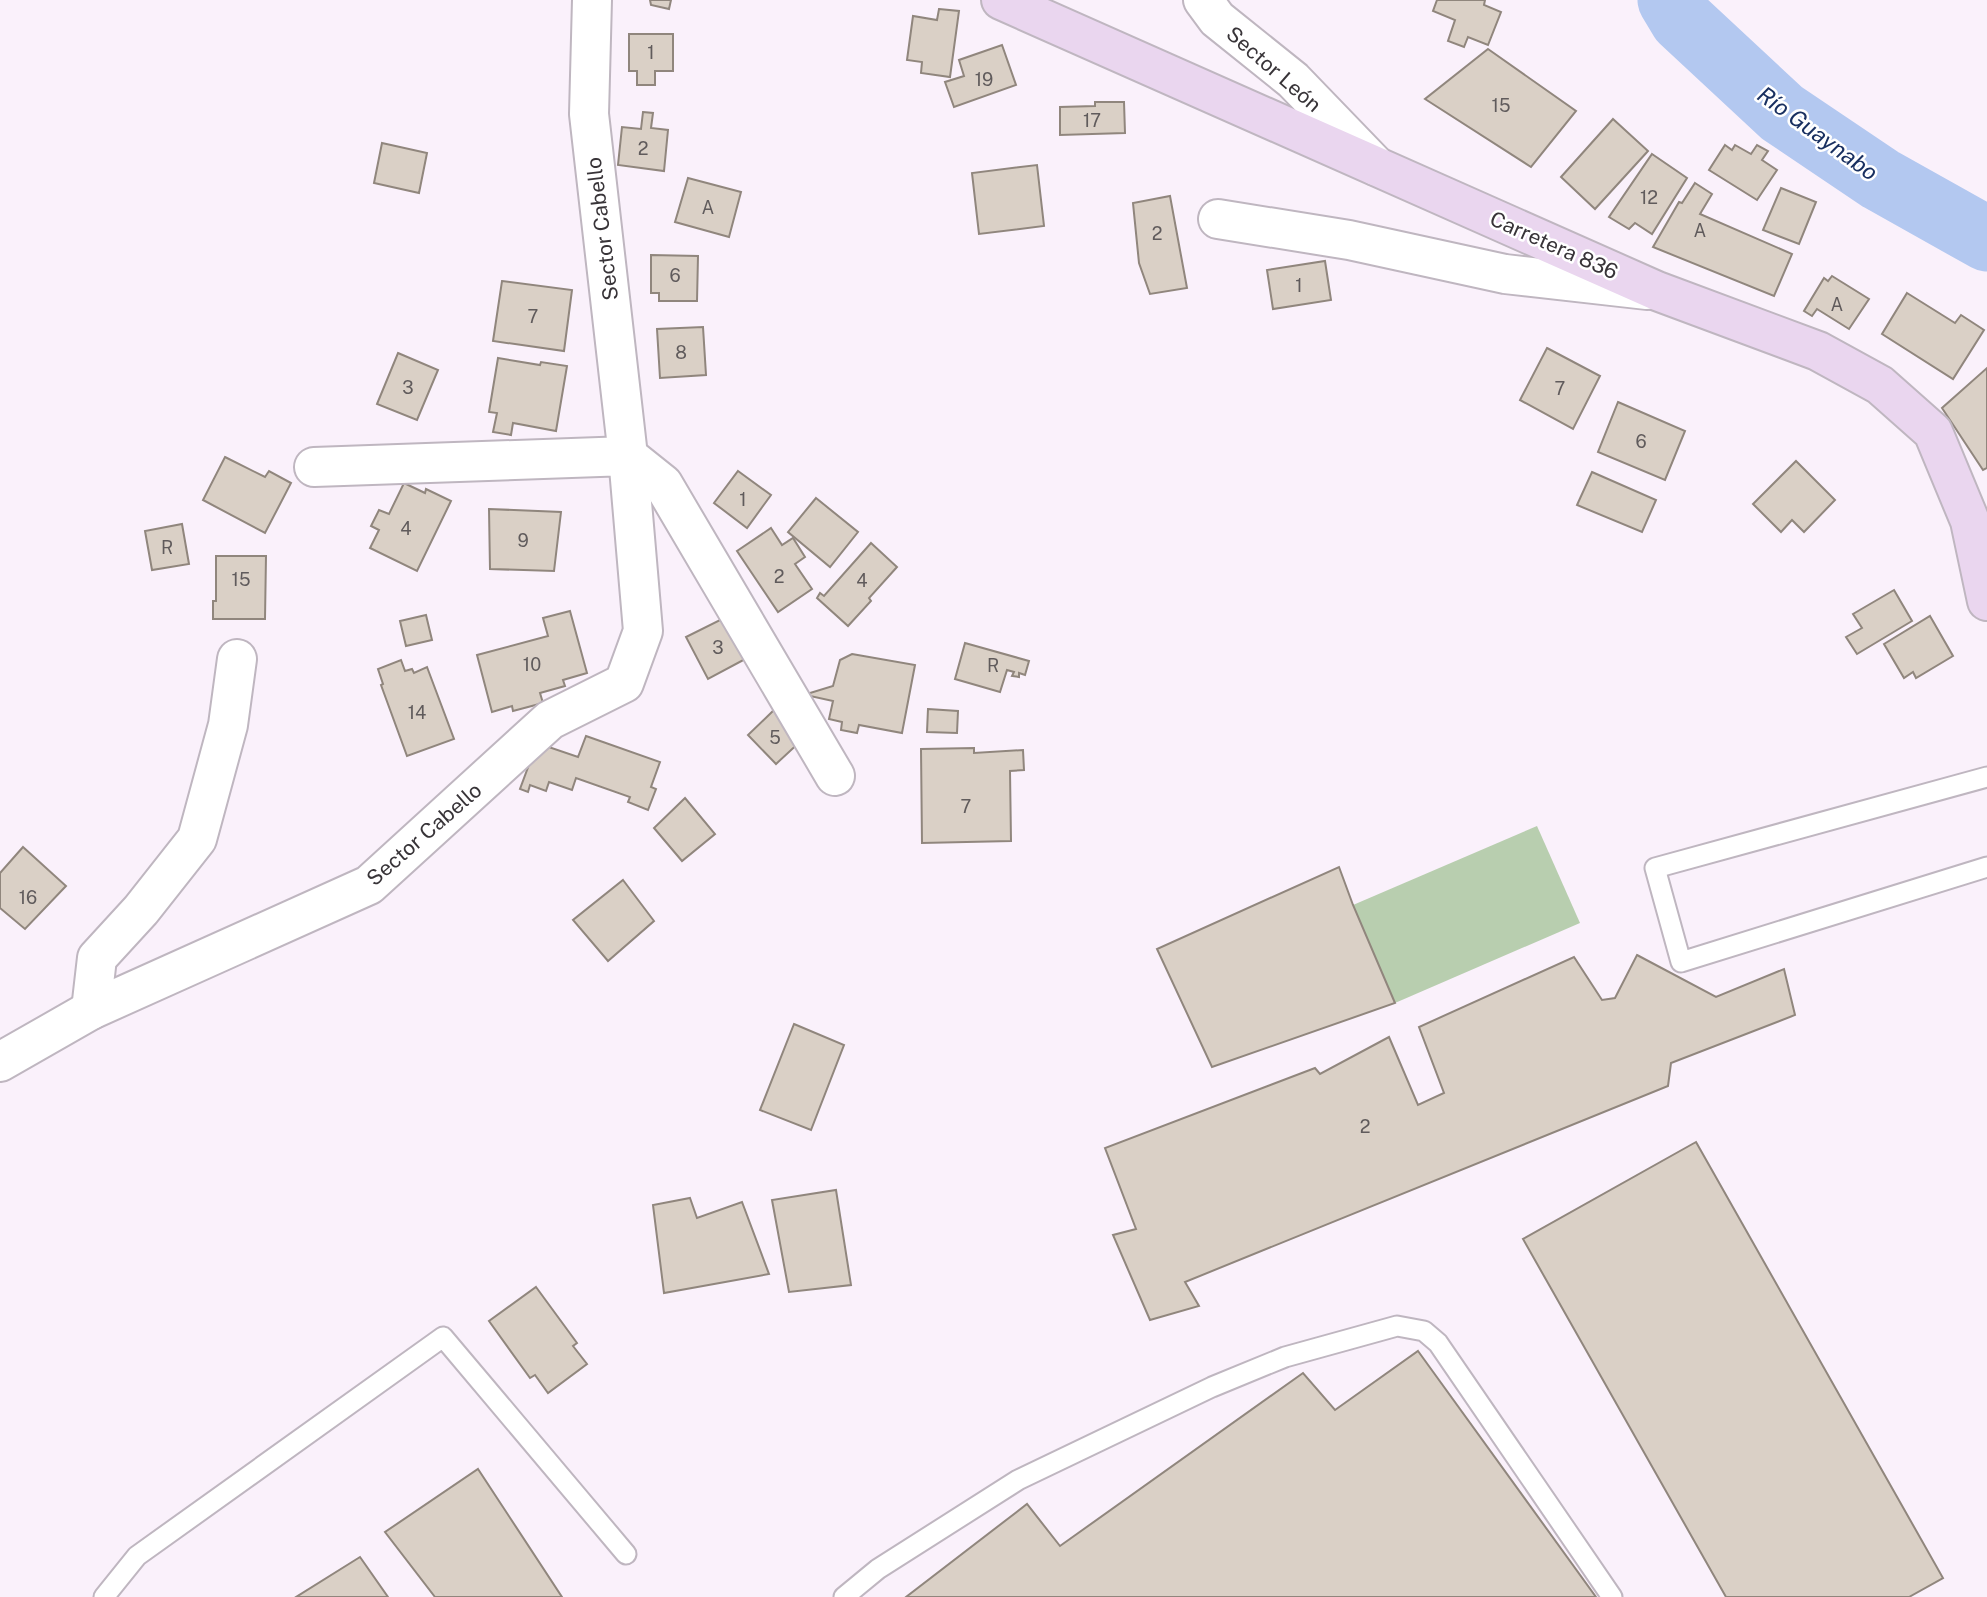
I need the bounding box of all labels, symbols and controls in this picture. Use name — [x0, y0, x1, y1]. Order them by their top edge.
street label: Sector León — [1221, 21, 1327, 117]
house number: 1 — [647, 42, 655, 63]
house number: 19 — [975, 69, 993, 90]
water label: Río Guaynabo — [1753, 80, 1883, 186]
house number: 15 — [1492, 95, 1510, 116]
house number: 17 — [1083, 110, 1101, 131]
house number: 2 — [638, 138, 648, 159]
street label: Sector Cabello — [581, 156, 623, 302]
house number: 12 — [1640, 187, 1658, 208]
house number: A — [702, 197, 715, 218]
street label: Carretera 836 — [1486, 206, 1622, 284]
house number: A — [1694, 220, 1707, 241]
house number: 2 — [1152, 223, 1162, 244]
house number: 6 — [669, 265, 681, 286]
house number: 1 — [1295, 275, 1303, 296]
house number: A — [1831, 294, 1844, 315]
house number: 7 — [528, 306, 538, 327]
house number: 8 — [675, 342, 687, 363]
house number: 3 — [402, 377, 414, 398]
house number: 7 — [1555, 378, 1565, 399]
house number: 6 — [1635, 431, 1647, 452]
house number: 1 — [739, 489, 747, 510]
house number: 4 — [400, 518, 412, 539]
house number: 9 — [517, 530, 529, 551]
house number: R — [161, 537, 173, 558]
house number: 2 — [774, 566, 784, 587]
house number: 15 — [232, 569, 250, 590]
house number: 4 — [856, 570, 868, 591]
house number: 3 — [712, 637, 724, 658]
house number: 10 — [523, 654, 541, 675]
house number: R — [987, 655, 999, 676]
house number: 14 — [408, 702, 426, 723]
house number: 5 — [769, 727, 781, 748]
street label: Sector Cabello — [361, 777, 487, 891]
house number: 7 — [961, 796, 971, 817]
house number: 16 — [19, 887, 37, 908]
house number: 2 — [1360, 1116, 1370, 1137]

